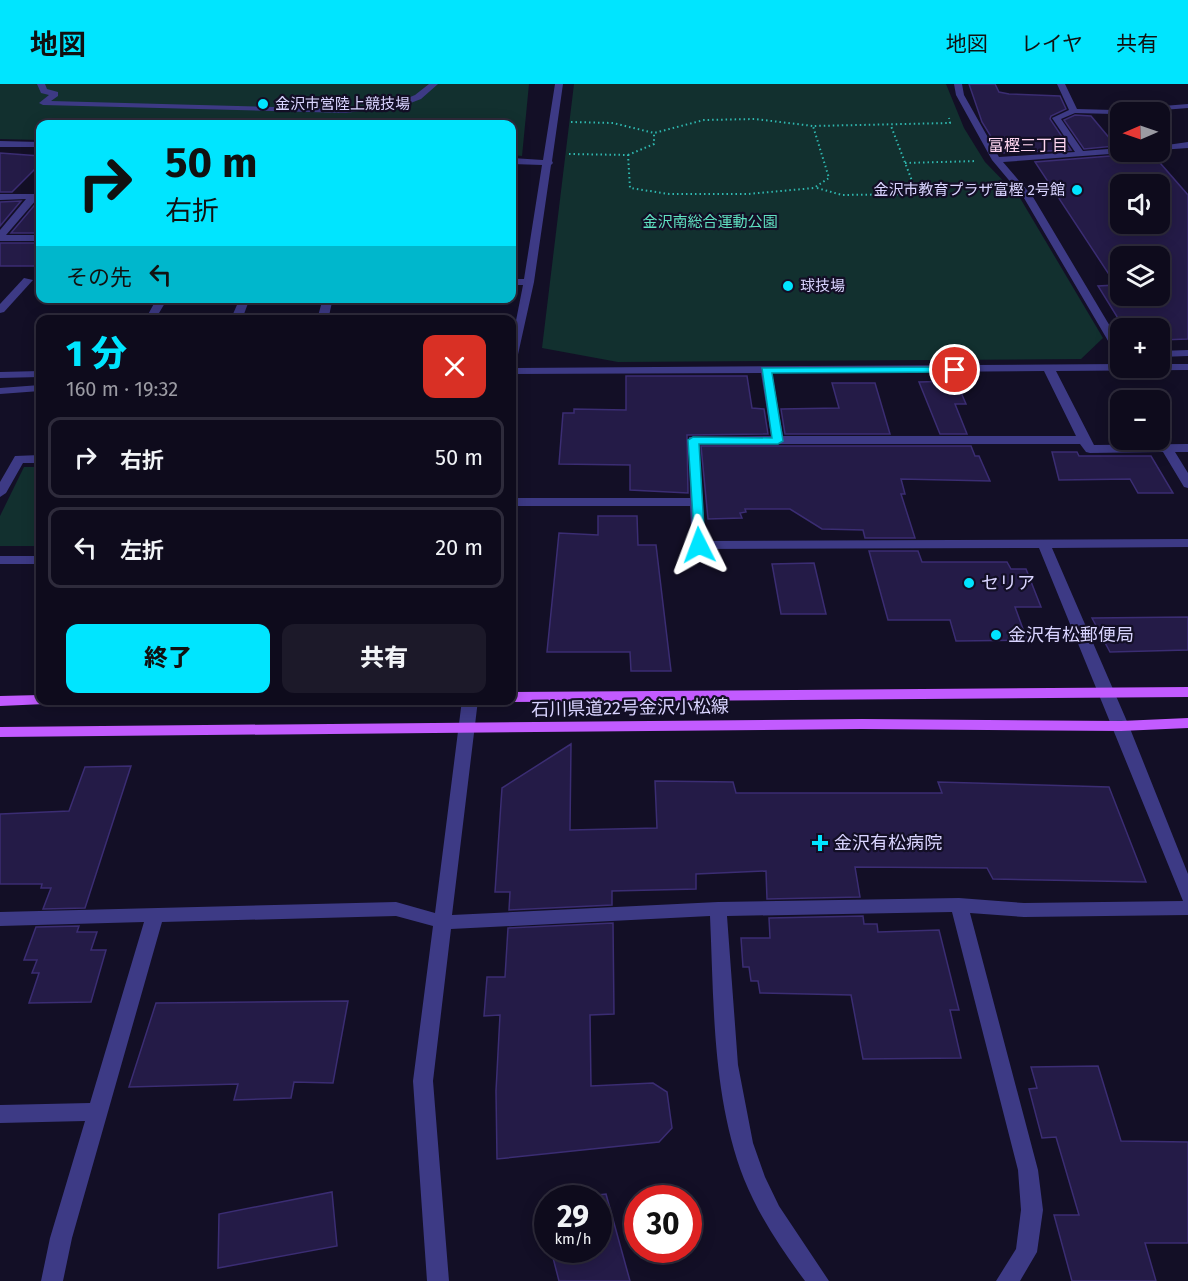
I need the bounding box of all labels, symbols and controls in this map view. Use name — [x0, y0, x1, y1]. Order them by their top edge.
text: 地図 — [30, 28, 86, 61]
text: 地図 — [946, 31, 988, 57]
text: レイヤ — [1021, 31, 1083, 57]
text: 共有 — [1116, 31, 1158, 57]
place label: 金沢市営陸上競技場 — [275, 95, 410, 113]
marker: 金沢市営陸上競技場 — [256, 97, 270, 111]
north arrow — [1110, 102, 1170, 162]
map controls — [1110, 102, 1170, 450]
district label: 富樫三丁目 — [988, 136, 1068, 155]
text: 50 m — [165, 138, 258, 188]
icon: right — [66, 144, 144, 222]
button: sound — [1110, 174, 1170, 234]
place label: 金沢市教育プラザ富樫 2号館 — [874, 181, 1065, 199]
marker: 金沢市教育プラザ富樫 2号館 — [1070, 183, 1084, 197]
text: 右折 — [165, 195, 219, 227]
park label: 金沢南総合運動公園 — [642, 213, 778, 231]
button: layers — [1110, 246, 1170, 306]
icon: left — [144, 258, 177, 291]
text: その先 — [66, 264, 132, 291]
place label: 球技場 — [800, 277, 845, 295]
marker: 球技場 — [781, 279, 795, 293]
button: + — [1110, 318, 1170, 378]
text: 1 分 — [66, 332, 127, 376]
button: close — [423, 335, 486, 398]
pin — [929, 344, 980, 395]
icon: arrive — [938, 353, 971, 386]
text: 160 m · 19:32 — [66, 377, 178, 401]
button: − — [1110, 390, 1170, 450]
icon: right — [69, 441, 102, 474]
text: 50 m — [435, 444, 483, 471]
text: 右折 — [120, 447, 164, 474]
position arrow — [667, 513, 731, 577]
icon: left — [69, 531, 102, 564]
text: 20 m — [435, 534, 483, 561]
text: 左折 — [120, 537, 164, 564]
place label: セリア — [981, 572, 1035, 594]
marker: セリア — [962, 576, 976, 590]
button: 終了 — [66, 624, 270, 693]
button: 共有 — [282, 624, 486, 693]
place label: 金沢有松郵便局 — [1008, 624, 1134, 646]
marker: 金沢有松郵便局 — [989, 628, 1003, 642]
street label: 石川県道22号金沢小松線 — [531, 695, 729, 721]
place label: 金沢有松病院 — [834, 832, 942, 854]
marker: 金沢有松病院 — [811, 834, 829, 852]
speed limit sign: 30 — [624, 1185, 702, 1263]
text: 29 — [557, 1199, 589, 1235]
text: km/h — [554, 1230, 592, 1248]

